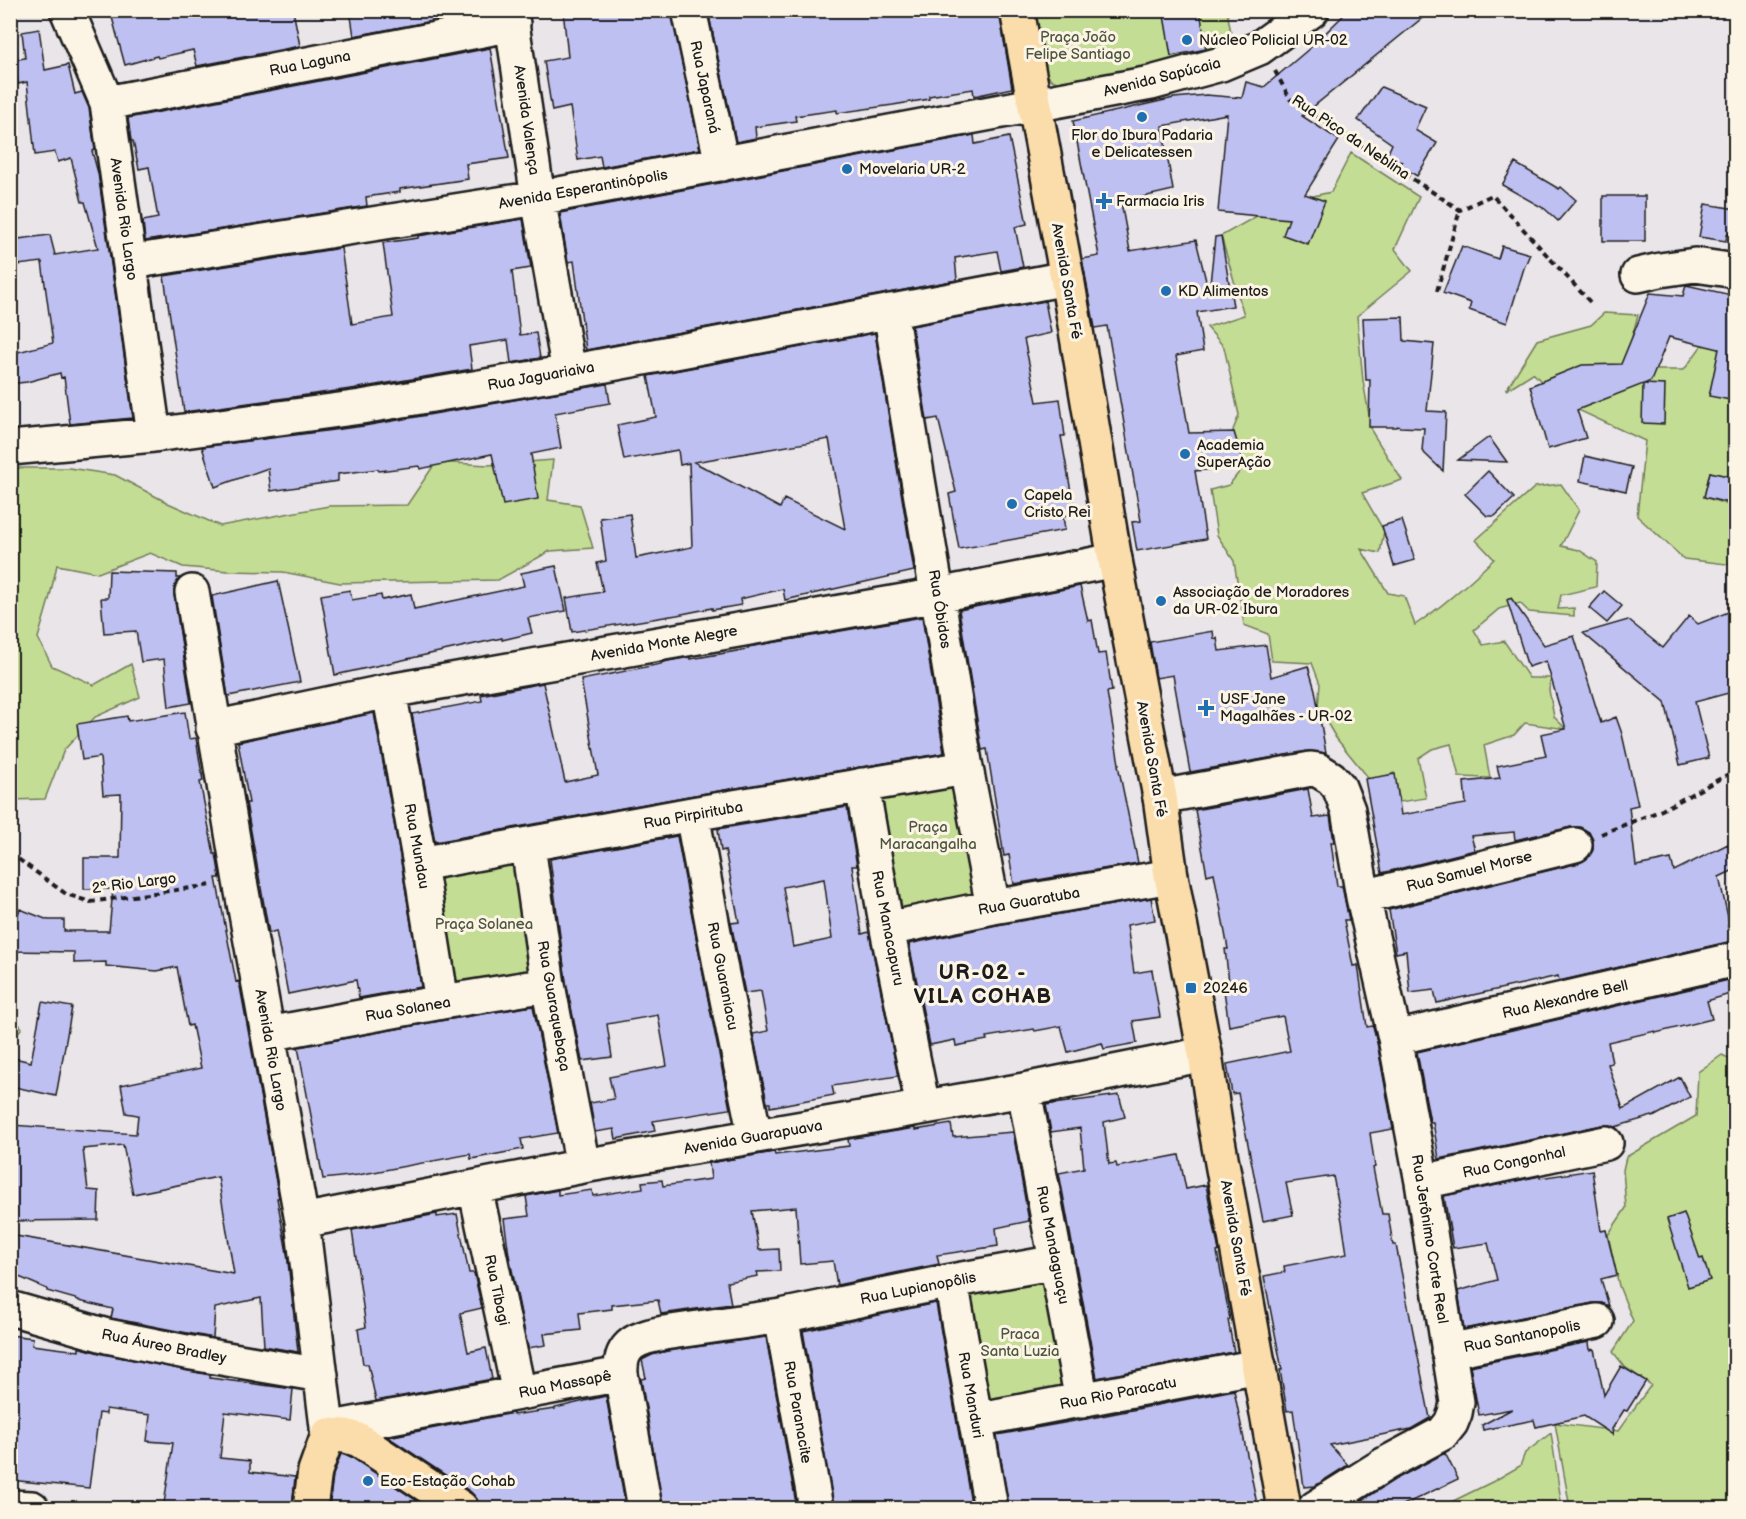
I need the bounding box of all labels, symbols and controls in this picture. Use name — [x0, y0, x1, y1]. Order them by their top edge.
park label: Praça João Felipe Santiago — [1025, 28, 1131, 64]
place label: Núcleo Policial UR-02 — [1199, 31, 1348, 50]
marker: Núcleo Policial UR-02 — [1180, 33, 1194, 47]
street label: Rua Japaraná — [685, 39, 724, 135]
street label: Rua Laguna — [268, 46, 352, 81]
street label: Avenida Sapúcaia — [1101, 54, 1223, 101]
street label: Avenida Valença — [509, 64, 544, 176]
street label: Rua Pico da Neblina — [1288, 91, 1413, 184]
marker: Flor do Ibura Padaria e Delicatessen — [1135, 110, 1149, 124]
place label: Flor do Ibura Padaria e Delicatessen — [1071, 126, 1213, 162]
street label: Avenida Rio Largo — [106, 157, 142, 282]
place label: Movelaria UR-2 — [859, 160, 966, 179]
marker: Movelaria UR-2 — [840, 162, 854, 176]
street label: Avenida Esperantinópolis — [497, 165, 670, 214]
place label: Farmacia Iris — [1116, 192, 1205, 211]
marker: Farmacia Iris — [1097, 194, 1111, 208]
street label: Avenida Santa Fé — [1047, 221, 1086, 341]
place label: KD Alimentos — [1178, 282, 1269, 301]
marker: KD Alimentos — [1159, 284, 1173, 298]
street label: Rua Jaguariaiva — [486, 358, 596, 395]
place label: Academia SuperAção — [1197, 436, 1271, 472]
marker: Academia SuperAção — [1178, 447, 1192, 461]
place label: Capela Cristo Rei — [1024, 486, 1091, 522]
marker: Capela Cristo Rei — [1005, 497, 1019, 511]
street label: Rua Óbidos — [924, 568, 955, 650]
place label: Associação de Moradores da UR-02 Ibura — [1173, 583, 1350, 619]
marker: Associação de Moradores da UR-02 Ibura — [1154, 594, 1168, 608]
street label: Avenida Monte Alegre — [589, 621, 739, 666]
place label: USF Jane Magalhães - UR-02 — [1220, 690, 1352, 726]
street label: Avenida Santa Fé — [1132, 699, 1171, 819]
marker: USF Jane Magalhães - UR-02 — [1197, 699, 1215, 717]
street label: Rua Pirpirituba — [642, 797, 744, 834]
street label: Rua Mundau — [400, 802, 433, 890]
park label: Praça Maracangalha — [879, 818, 977, 854]
street label: Rua Samuel Morse — [1404, 847, 1534, 896]
street label: 2ª Rio Largo — [91, 869, 177, 898]
street label: Rua Manacapuru — [867, 869, 908, 987]
street label: Rua Guaratuba — [977, 883, 1082, 920]
park label: Praça Solanea — [435, 915, 533, 934]
street label: Rua Guaraniacu — [703, 920, 742, 1032]
street label: Rua Guaraquebaça — [533, 939, 574, 1073]
district label: UR-02 - VILA COHAB — [913, 960, 1053, 1009]
street label: Rua Alexandre Bell — [1500, 976, 1630, 1023]
place label: 20246 — [1203, 979, 1248, 998]
marker: 20246 — [1184, 981, 1198, 995]
street label: Avenida Rio Largo — [250, 988, 291, 1113]
street label: Rua Solanea — [364, 993, 452, 1026]
street label: Avenida Guarapuava — [682, 1116, 824, 1159]
street label: Rua Congonhal — [1461, 1142, 1567, 1183]
street label: Rua Jerônimo Corte Real — [1407, 1153, 1452, 1325]
street label: Avenida Santa Fé — [1216, 1178, 1255, 1298]
street label: Rua Mandaguaçu — [1032, 1184, 1073, 1306]
street label: Rua Tibagi — [480, 1253, 513, 1327]
street label: Rua Lupianopôlis — [859, 1268, 978, 1309]
street label: Rua Santanopolis — [1462, 1316, 1583, 1357]
street label: Rua Áureo Bradley — [100, 1325, 228, 1368]
park label: Praca Santa Luzia — [981, 1325, 1059, 1361]
street label: Rua Manduri — [954, 1350, 987, 1440]
street label: Rua Paranacite — [779, 1359, 816, 1465]
street label: Rua Massapê — [517, 1366, 613, 1403]
street label: Rua Rio Paracatu — [1058, 1373, 1178, 1414]
place label: Eco-Estação Cohab — [380, 1472, 516, 1491]
marker: Eco-Estação Cohab — [361, 1474, 375, 1488]

